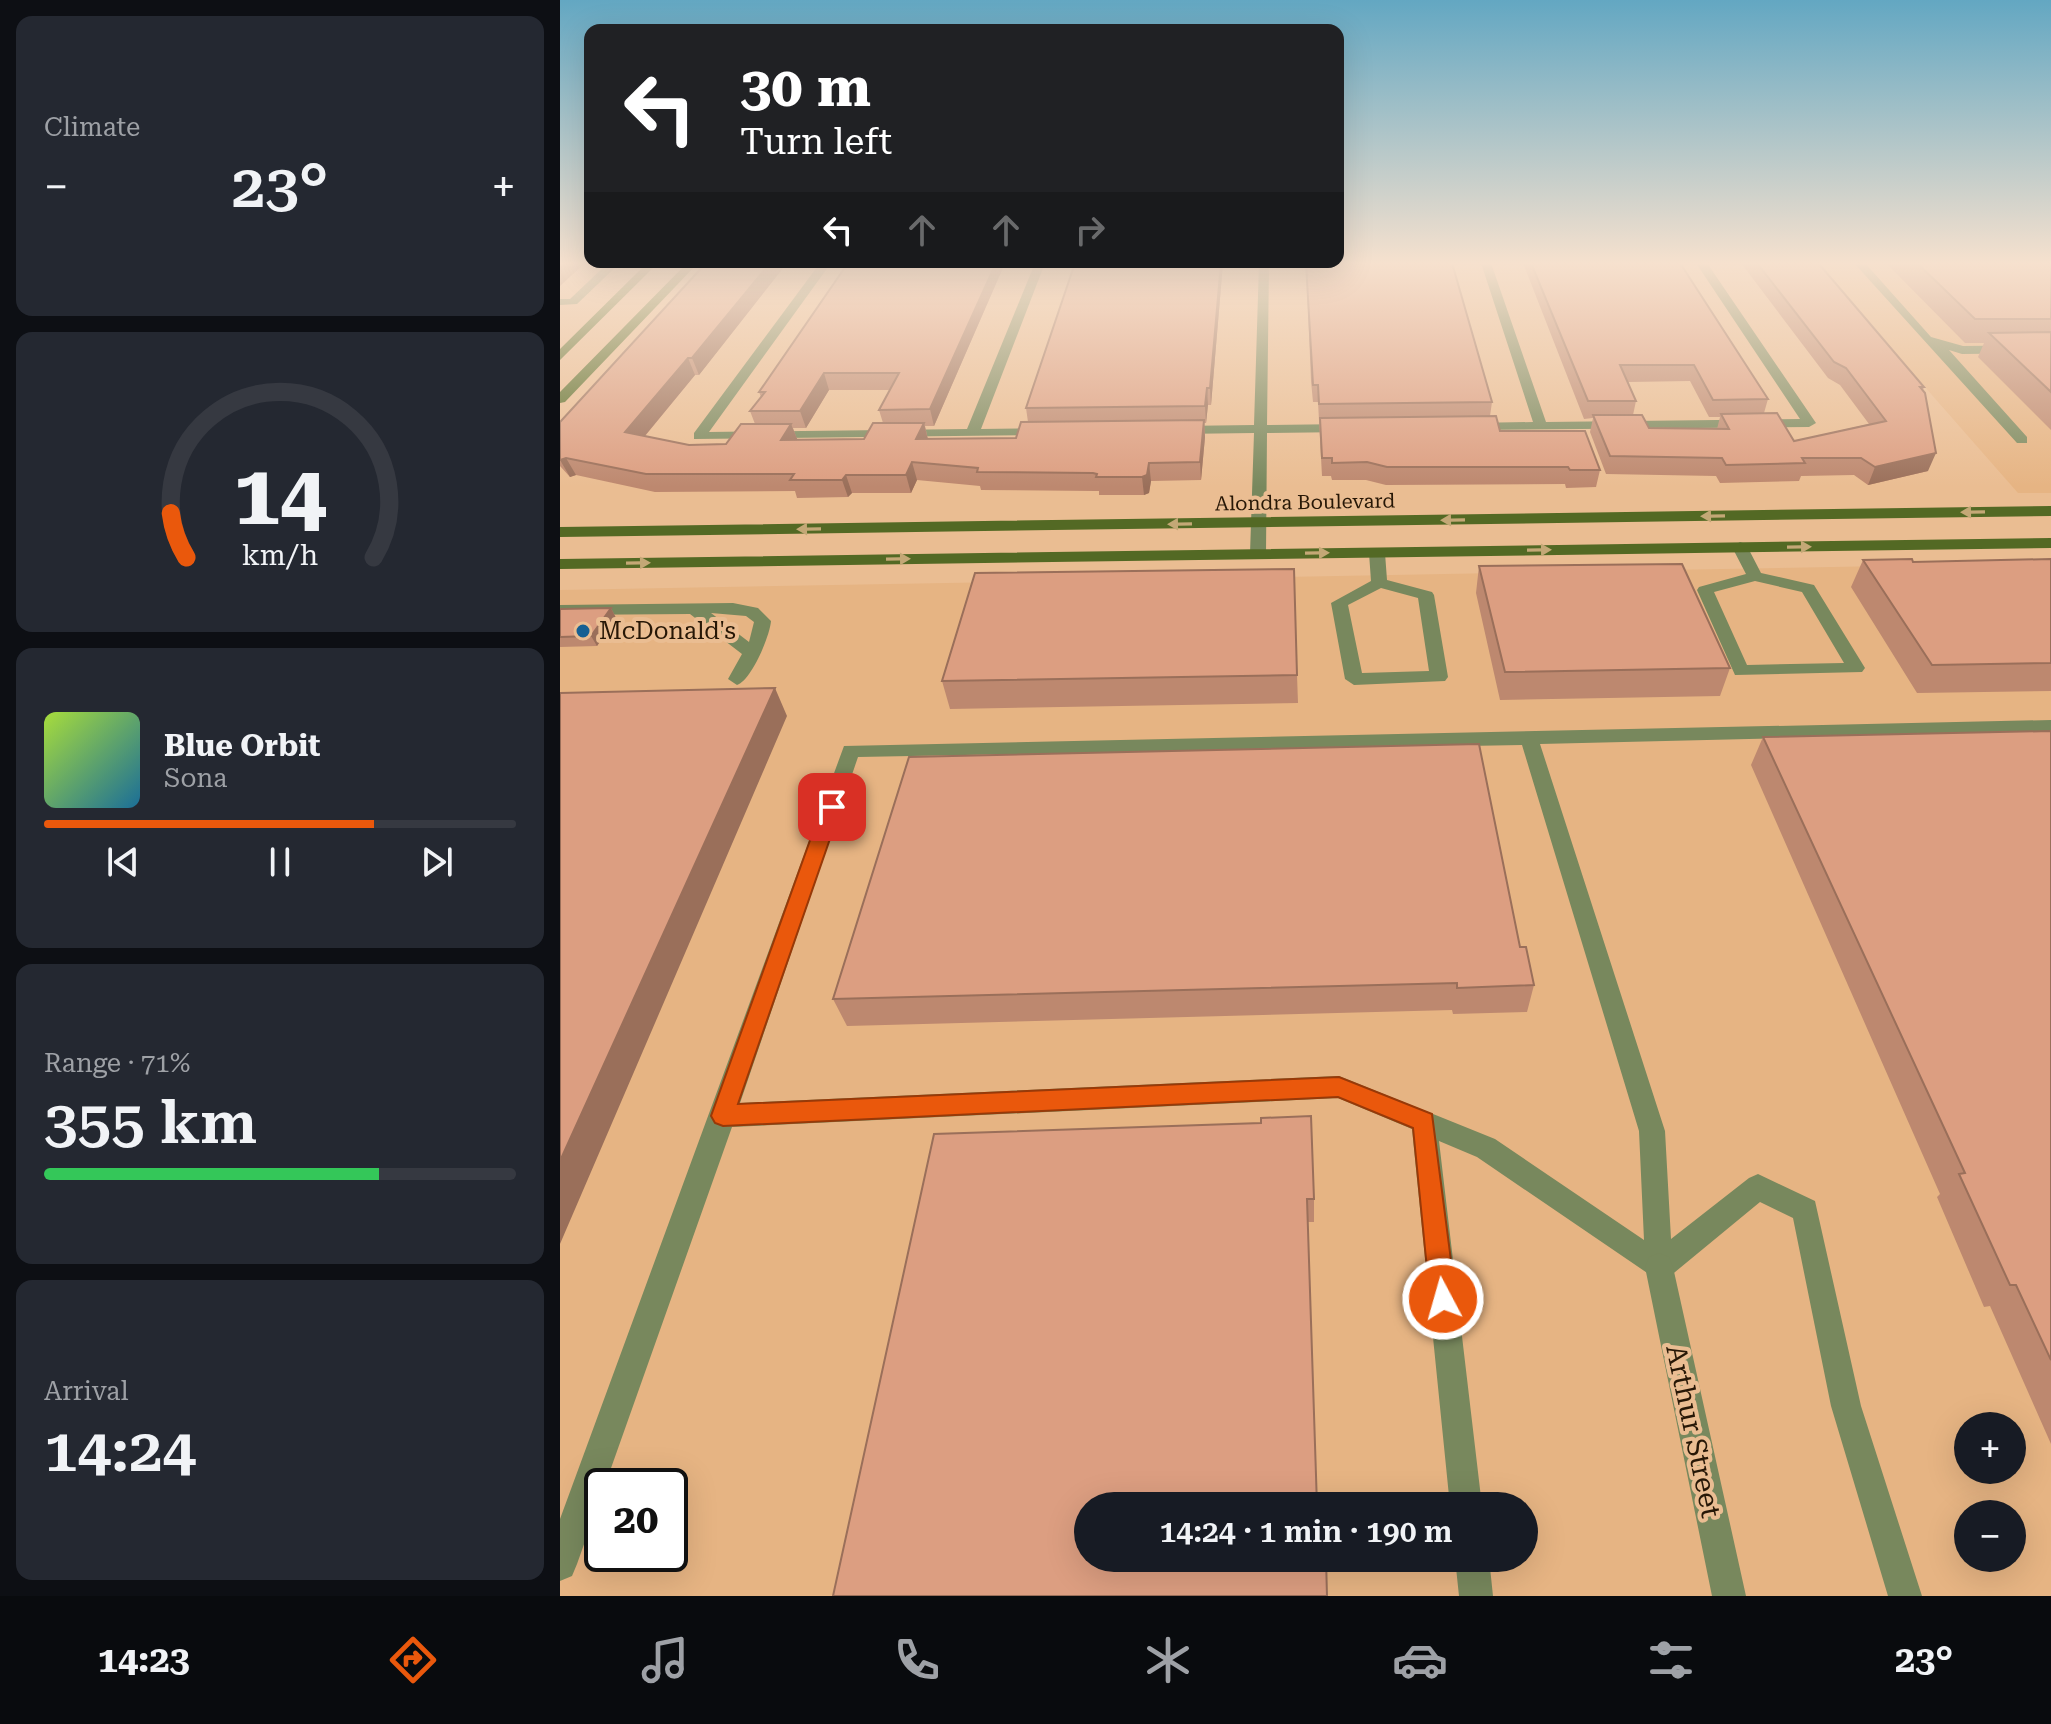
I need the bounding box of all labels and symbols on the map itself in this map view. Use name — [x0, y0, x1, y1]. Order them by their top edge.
street label: Alondra Boulevard — [1215, 488, 1396, 516]
one-way arrow — [1960, 506, 1985, 518]
one-way arrow — [1700, 510, 1725, 522]
one-way arrow — [1440, 513, 1465, 526]
one-way arrow — [1167, 517, 1192, 530]
one-way arrow — [796, 523, 821, 535]
one-way arrow — [1787, 541, 1812, 553]
one-way arrow — [1527, 544, 1552, 557]
one-way arrow — [1305, 547, 1330, 560]
one-way arrow — [886, 553, 911, 565]
one-way arrow — [626, 556, 651, 569]
place label: McDonald's — [599, 617, 736, 645]
marker: McDonald's — [574, 622, 592, 640]
pin — [798, 773, 866, 841]
position arrow — [1401, 1257, 1485, 1341]
street label: Arthur Street — [1659, 1342, 1728, 1521]
speed limit sign: 20 — [584, 1468, 688, 1572]

